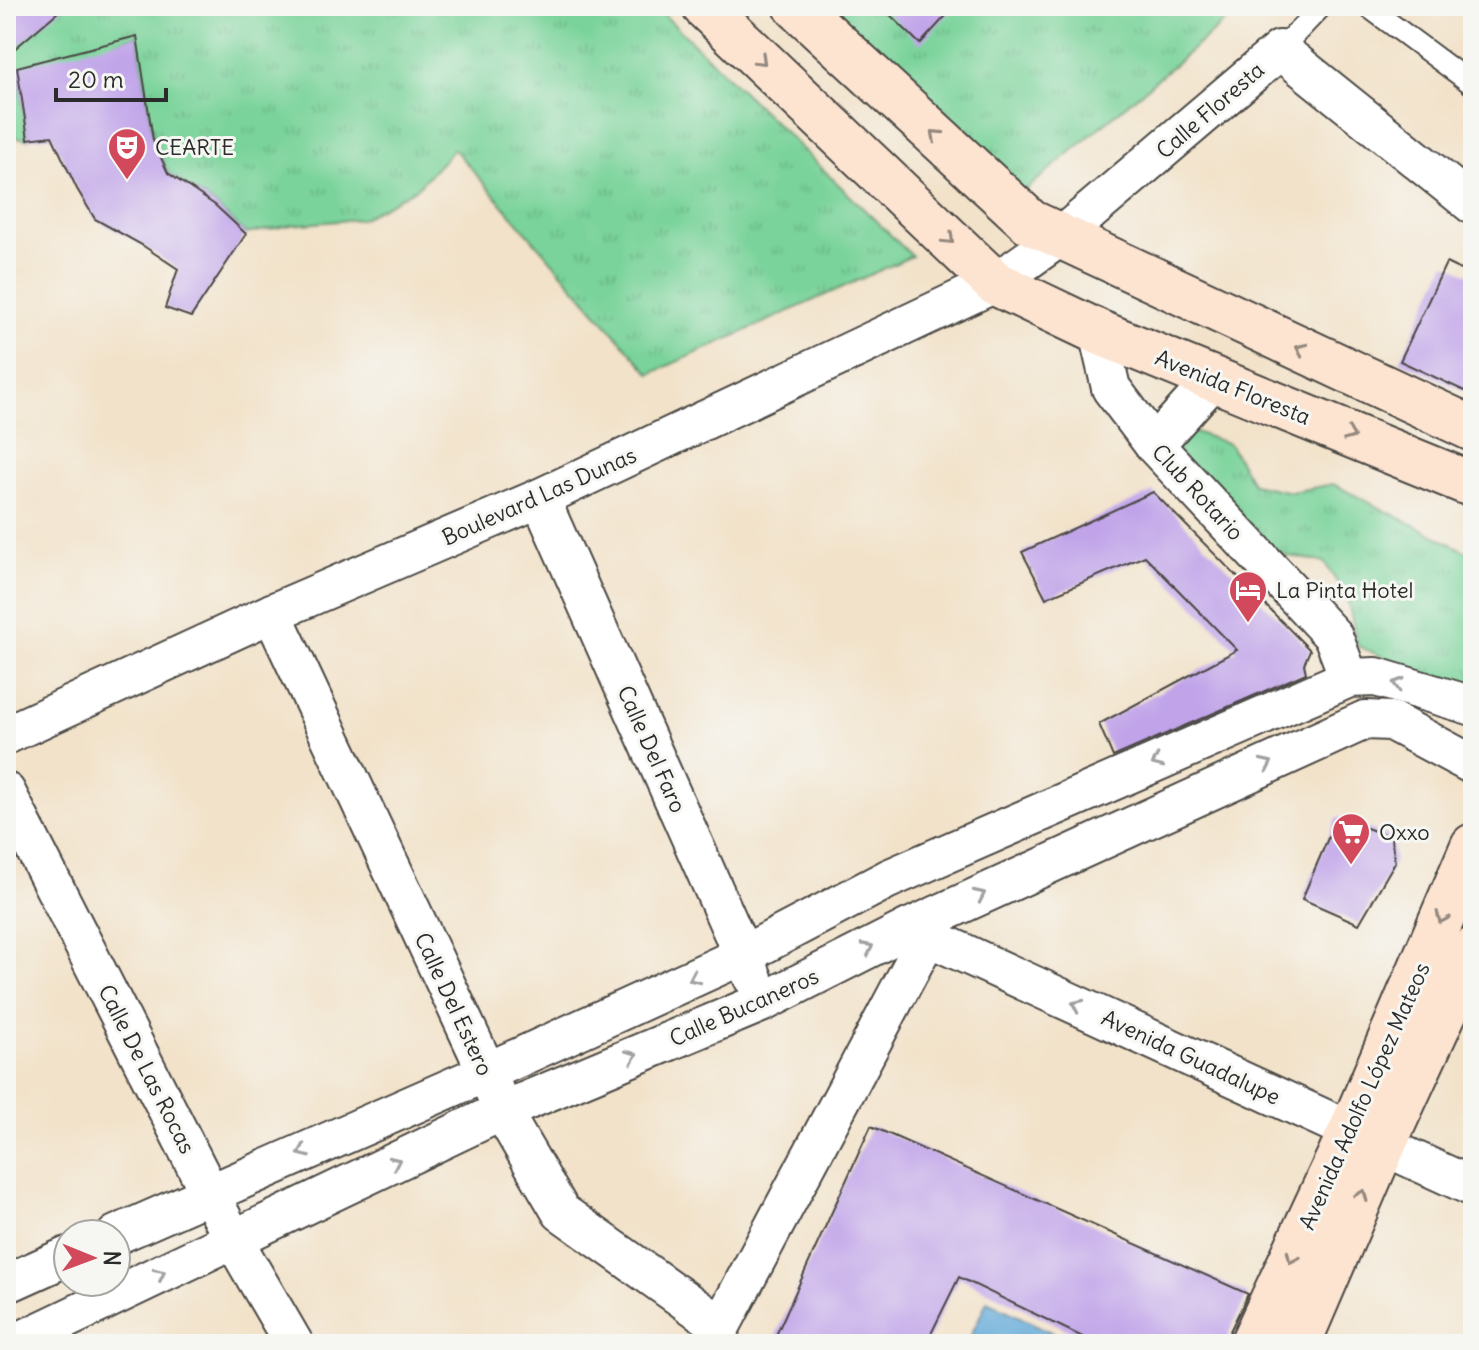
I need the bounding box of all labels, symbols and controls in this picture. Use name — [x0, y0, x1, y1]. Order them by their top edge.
one-way arrow — [752, 50, 766, 65]
scale bar — [56, 52, 166, 102]
street label: Calle Floresta — [1150, 56, 1270, 164]
text: 20 m — [68, 64, 124, 94]
theatre icon: CEARTE — [106, 126, 148, 181]
one-way arrow — [931, 130, 945, 145]
place label: CEARTE — [155, 133, 234, 161]
one-way arrow — [940, 230, 954, 245]
street label: Avenida Floresta — [1151, 343, 1315, 431]
one-way arrow — [1294, 343, 1309, 359]
one-way arrow — [1342, 425, 1356, 441]
street label: Club Rotario — [1146, 438, 1250, 546]
street label: Boulevard Las Dunas — [437, 441, 641, 551]
hotel icon: La Pinta Hotel — [1227, 569, 1269, 624]
place label: La Pinta Hotel — [1276, 576, 1413, 604]
one-way arrow — [1392, 677, 1406, 693]
street label: Calle Del Faro — [611, 681, 693, 817]
one-way arrow — [1150, 752, 1165, 768]
one-way arrow — [1259, 758, 1274, 774]
supermarket icon: Oxxo — [1330, 811, 1372, 866]
place label: Oxxo — [1379, 818, 1430, 846]
one-way arrow — [972, 889, 986, 905]
one-way arrow — [1436, 910, 1452, 924]
street label: Calle Del Estero — [409, 928, 499, 1080]
one-way arrow — [860, 943, 875, 958]
street label: Avenida Adolfo López Mateos — [1292, 958, 1436, 1234]
street label: Calle Bucaneros — [665, 962, 823, 1052]
one-way arrow — [688, 968, 702, 984]
street label: Calle De Las Rocas — [92, 980, 202, 1158]
one-way arrow — [1071, 999, 1085, 1015]
street label: Avenida Guadalupe — [1097, 1003, 1285, 1111]
one-way arrow — [624, 1050, 638, 1066]
one-way arrow — [297, 1143, 311, 1159]
one-way arrow — [386, 1156, 401, 1172]
one-way arrow — [1353, 1189, 1369, 1204]
north arrow — [52, 1218, 132, 1298]
one-way arrow — [1286, 1250, 1302, 1264]
text: N — [98, 1251, 126, 1266]
one-way arrow — [152, 1268, 166, 1284]

